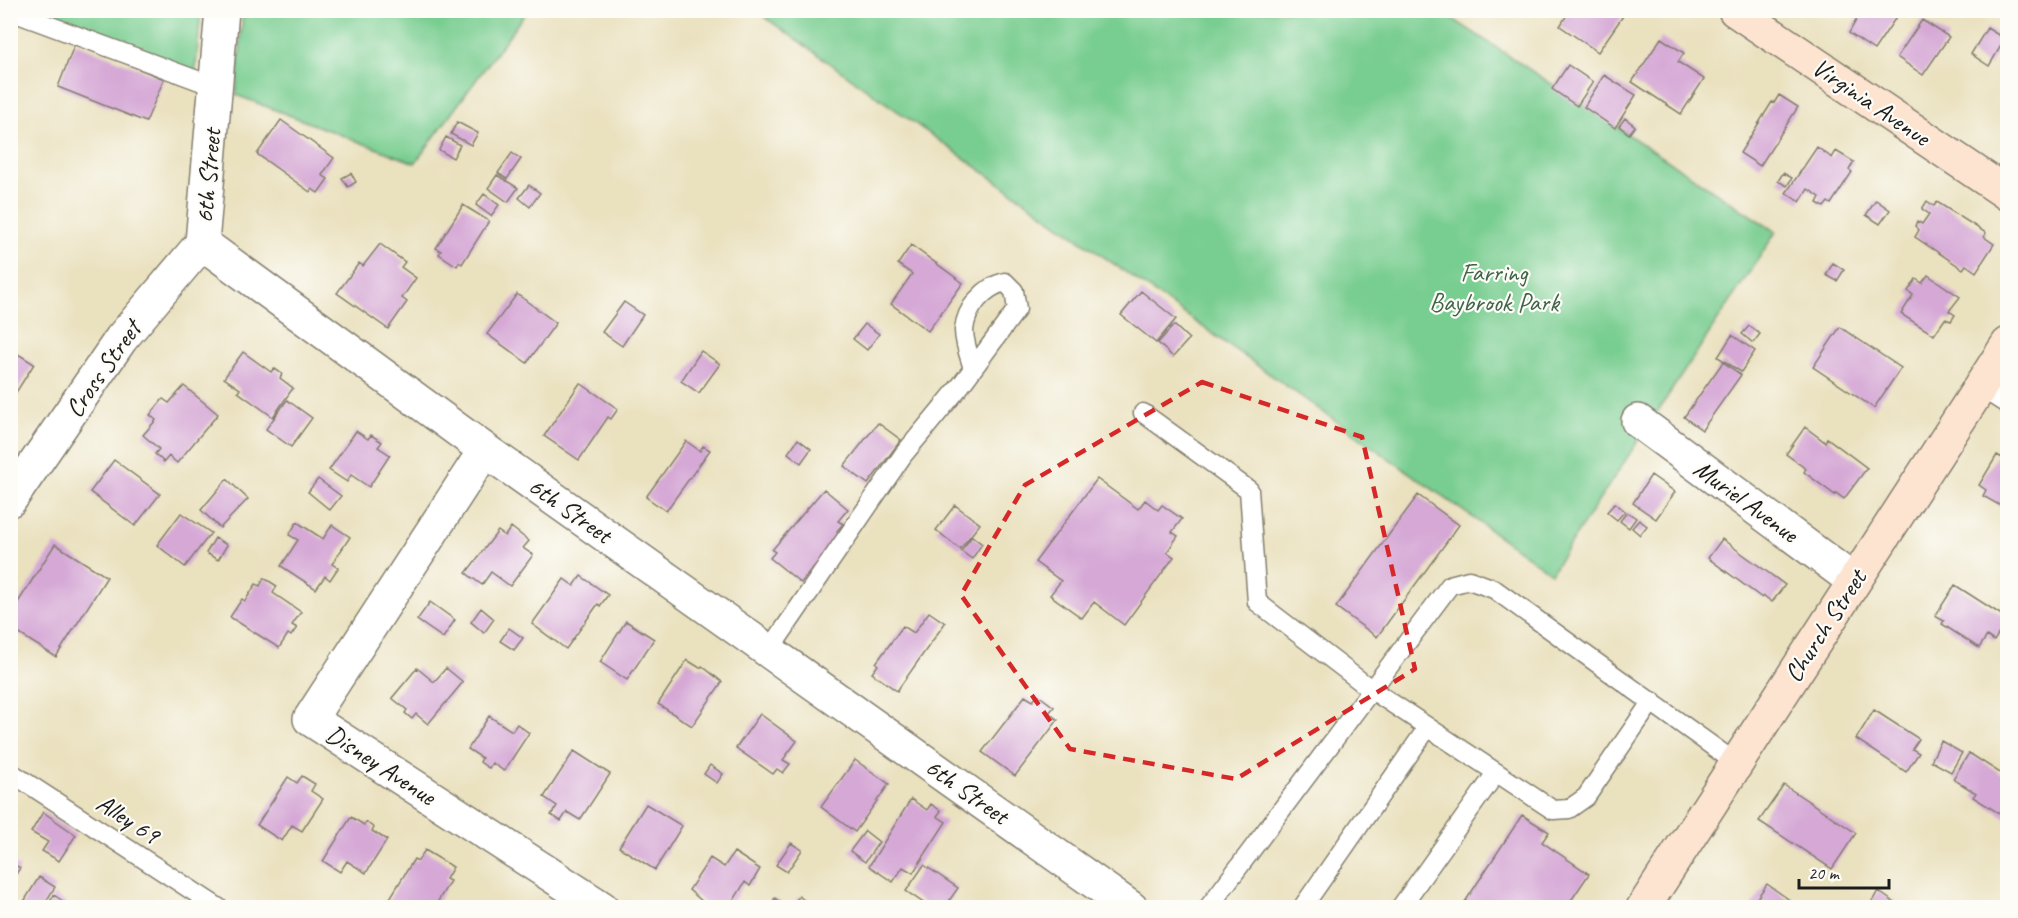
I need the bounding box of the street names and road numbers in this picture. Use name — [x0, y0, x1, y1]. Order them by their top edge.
street label: Virginia Avenue — [1806, 51, 1938, 155]
street label: 6th Street — [187, 125, 229, 225]
street label: Cross Street — [58, 311, 150, 424]
street label: Muriel Avenue — [1687, 452, 1806, 551]
street label: 6th Street — [522, 469, 620, 552]
street label: Church Street — [1776, 562, 1875, 688]
street label: Disney Avenue — [320, 717, 443, 814]
street label: 6th Street — [919, 750, 1017, 833]
street label: Alley 69 — [90, 786, 168, 853]

